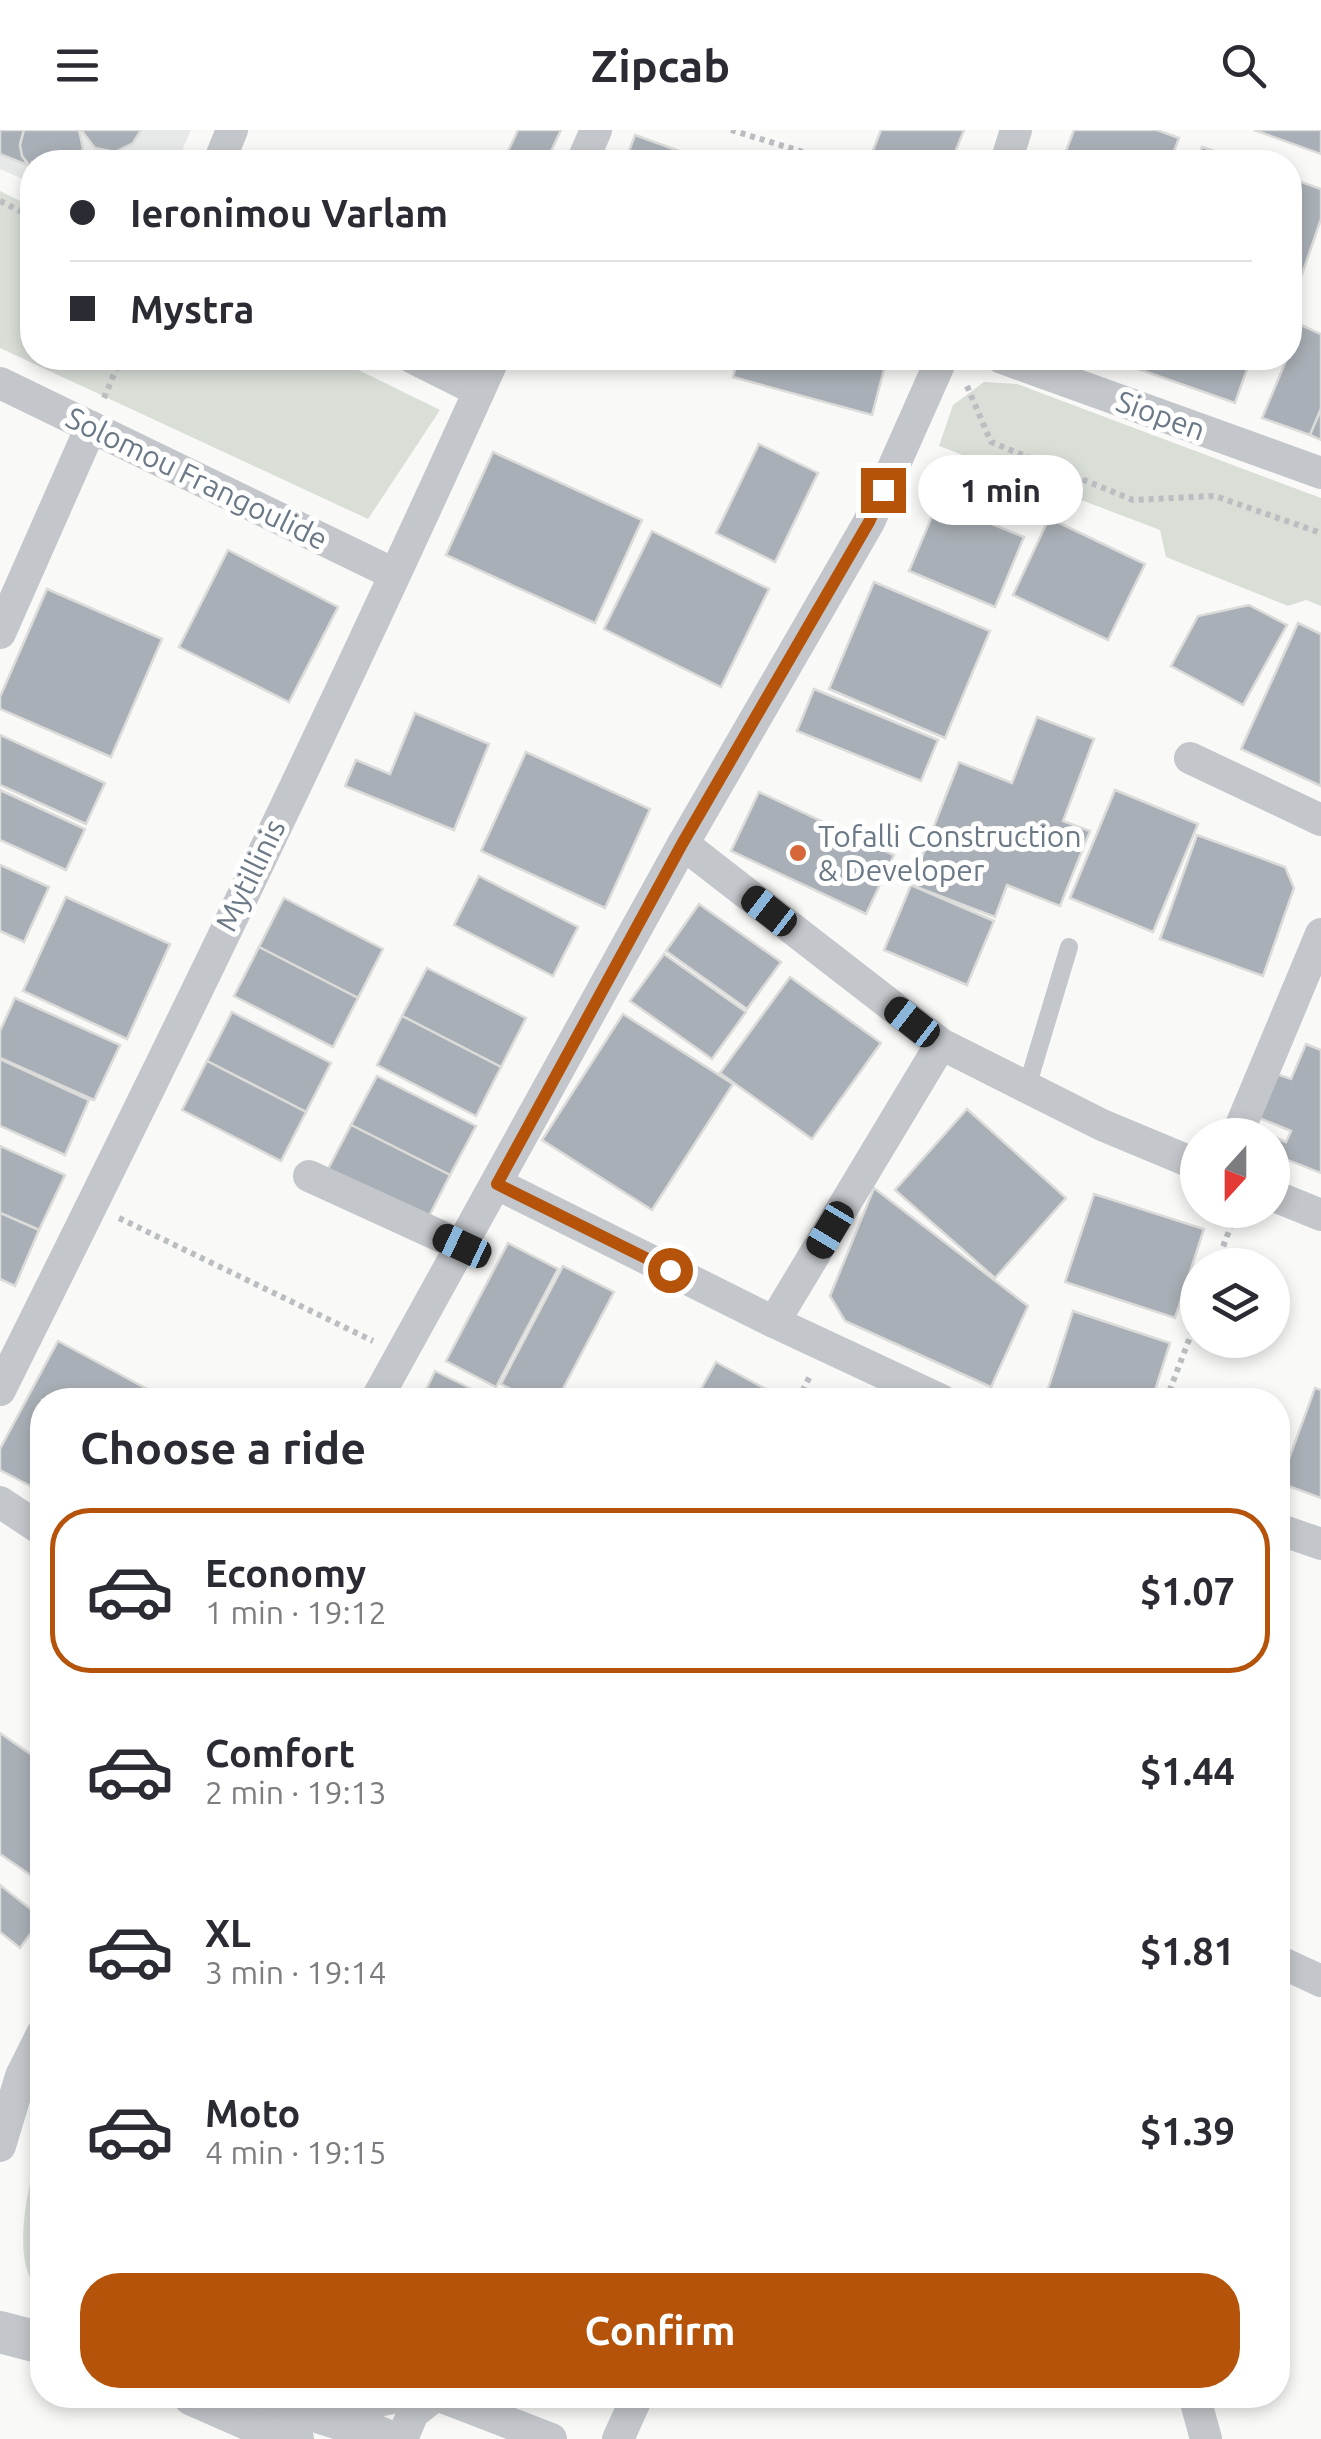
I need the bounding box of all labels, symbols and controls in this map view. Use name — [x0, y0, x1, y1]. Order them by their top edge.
icon: menu — [50, 38, 105, 93]
icon: search — [1216, 38, 1271, 93]
text: Zipcab — [591, 40, 730, 91]
text: Ieronimou Varlam — [130, 192, 448, 234]
text: Mystra — [130, 288, 254, 330]
street label: Siopen — [1112, 383, 1210, 447]
street label: Solomou Frangoulide — [61, 400, 333, 556]
callout: 1 min — [918, 455, 1083, 525]
route end — [861, 468, 906, 513]
text: 1 min — [960, 472, 1041, 508]
street label: Mytillinis — [208, 814, 292, 936]
place label: Tofalli Construction & Developer — [818, 819, 1082, 887]
marker: Tofalli Construction & Developer — [787, 842, 809, 864]
car — [736, 881, 802, 941]
car — [879, 992, 945, 1052]
north arrow — [1180, 1118, 1290, 1228]
map controls — [1180, 1118, 1290, 1358]
car — [802, 1197, 858, 1263]
car — [428, 1220, 496, 1272]
route start — [648, 1248, 693, 1293]
button: layers — [1180, 1248, 1290, 1358]
text: Choose a ride — [80, 1422, 366, 1473]
icon: car — [85, 1546, 175, 1636]
text: Economy — [205, 1552, 366, 1594]
text: $1.07 — [1140, 1570, 1235, 1612]
text: 1 min · 19:12 — [205, 1594, 387, 1630]
icon: car — [85, 1726, 175, 1816]
text: Comfort — [205, 1732, 355, 1774]
text: $1.44 — [1140, 1750, 1235, 1792]
text: 2 min · 19:13 — [205, 1774, 387, 1810]
icon: car — [85, 1906, 175, 1996]
text: XL — [205, 1912, 251, 1954]
text: $1.81 — [1140, 1930, 1235, 1972]
text: 3 min · 19:14 — [205, 1954, 387, 1990]
icon: car — [85, 2086, 175, 2176]
text: Moto — [205, 2092, 300, 2134]
text: $1.39 — [1140, 2110, 1235, 2152]
text: 4 min · 19:15 — [205, 2134, 387, 2170]
button: Confirm — [80, 2273, 1240, 2388]

